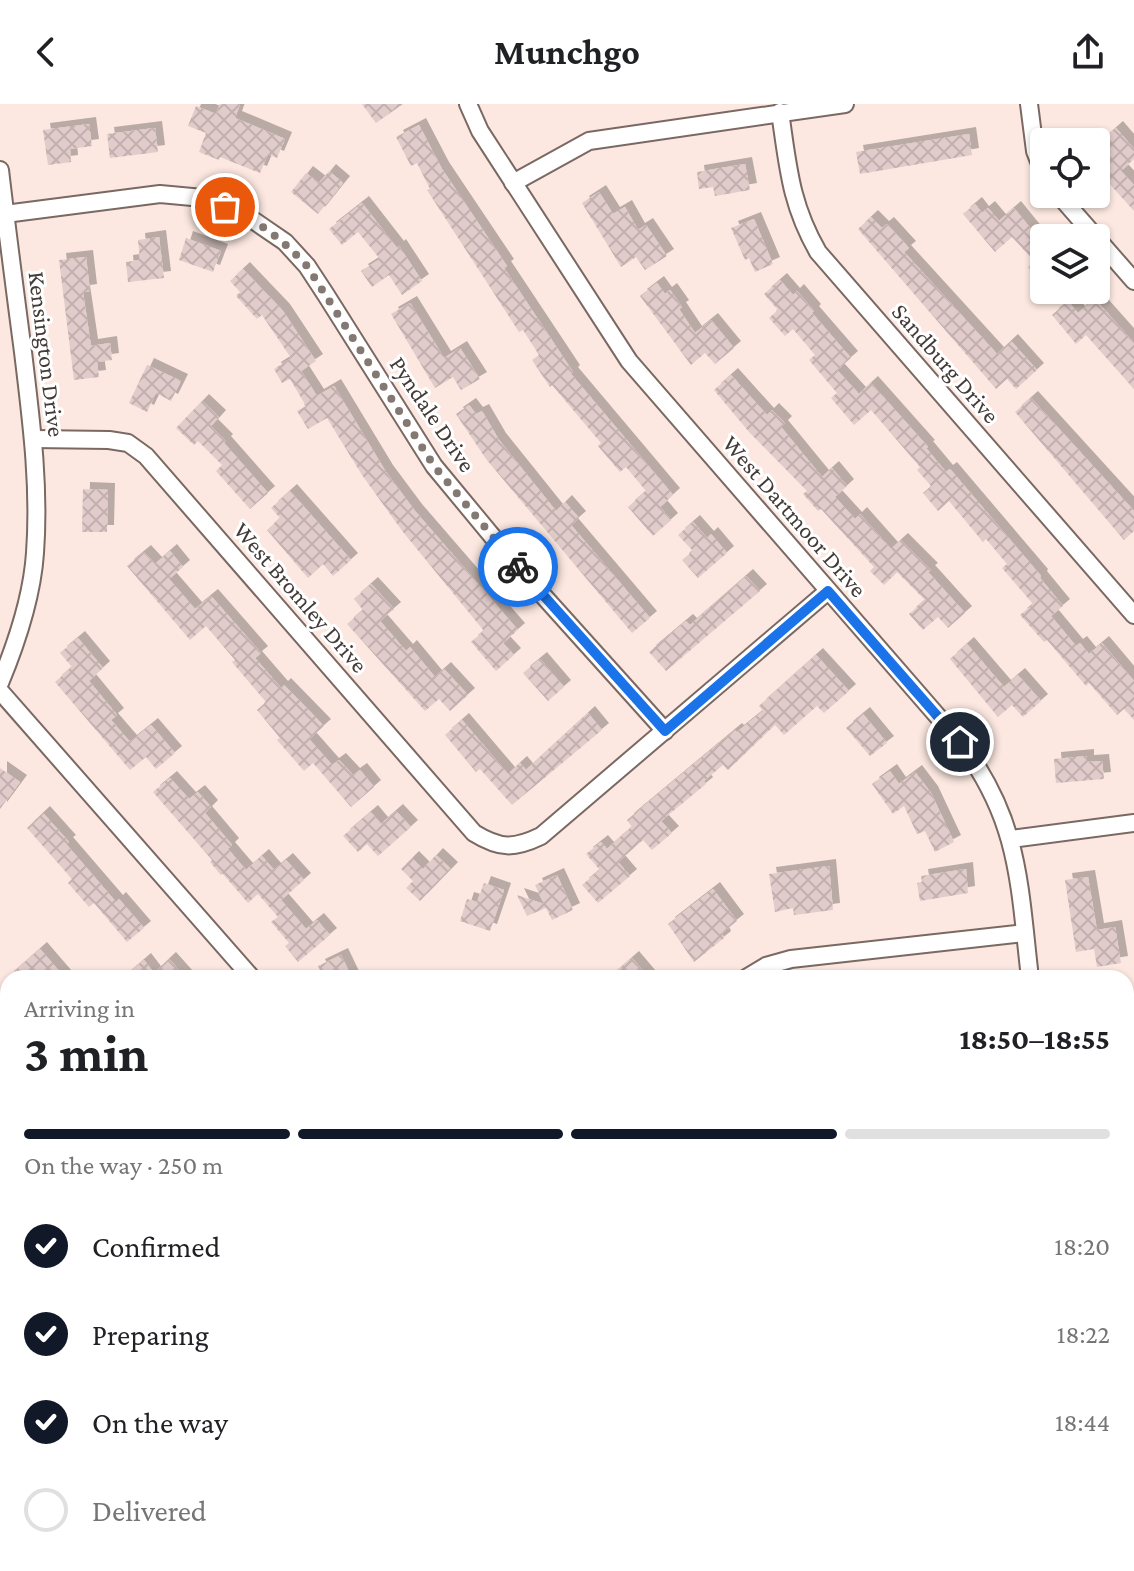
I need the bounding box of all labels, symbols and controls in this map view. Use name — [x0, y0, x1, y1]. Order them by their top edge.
icon: back — [24, 30, 68, 74]
icon: share — [1066, 30, 1110, 74]
text: Munchgo — [494, 32, 640, 72]
map controls — [1030, 128, 1110, 304]
button: locate — [1030, 128, 1110, 208]
pin — [191, 173, 259, 241]
icon: bag — [203, 185, 247, 229]
button: layers — [1030, 224, 1110, 304]
street label: Kensington Drive — [23, 270, 71, 438]
street label: Sandburg Drive — [887, 298, 1005, 428]
street label: Pyndale Drive — [385, 351, 481, 477]
street label: West Dartmoor Drive — [717, 430, 873, 602]
street label: West Bromley Drive — [228, 516, 374, 678]
courier — [478, 527, 558, 607]
icon: bike — [496, 545, 540, 589]
pin — [926, 708, 994, 776]
icon: home — [938, 720, 982, 764]
text: Arriving in — [24, 994, 135, 1023]
text: 18:50–18:55 — [959, 1022, 1110, 1055]
text: 3 min — [24, 1024, 148, 1082]
text: On the way · 250 m — [24, 1151, 223, 1180]
icon: check — [24, 1224, 68, 1268]
text: Confirmed — [92, 1230, 220, 1263]
text: 18:20 — [1054, 1232, 1110, 1261]
icon: check — [24, 1312, 68, 1356]
text: Preparing — [92, 1318, 209, 1351]
text: 18:22 — [1057, 1320, 1110, 1349]
icon: check — [24, 1400, 68, 1444]
text: On the way — [92, 1406, 228, 1439]
text: 18:44 — [1055, 1408, 1110, 1437]
text: Delivered — [92, 1494, 207, 1527]

